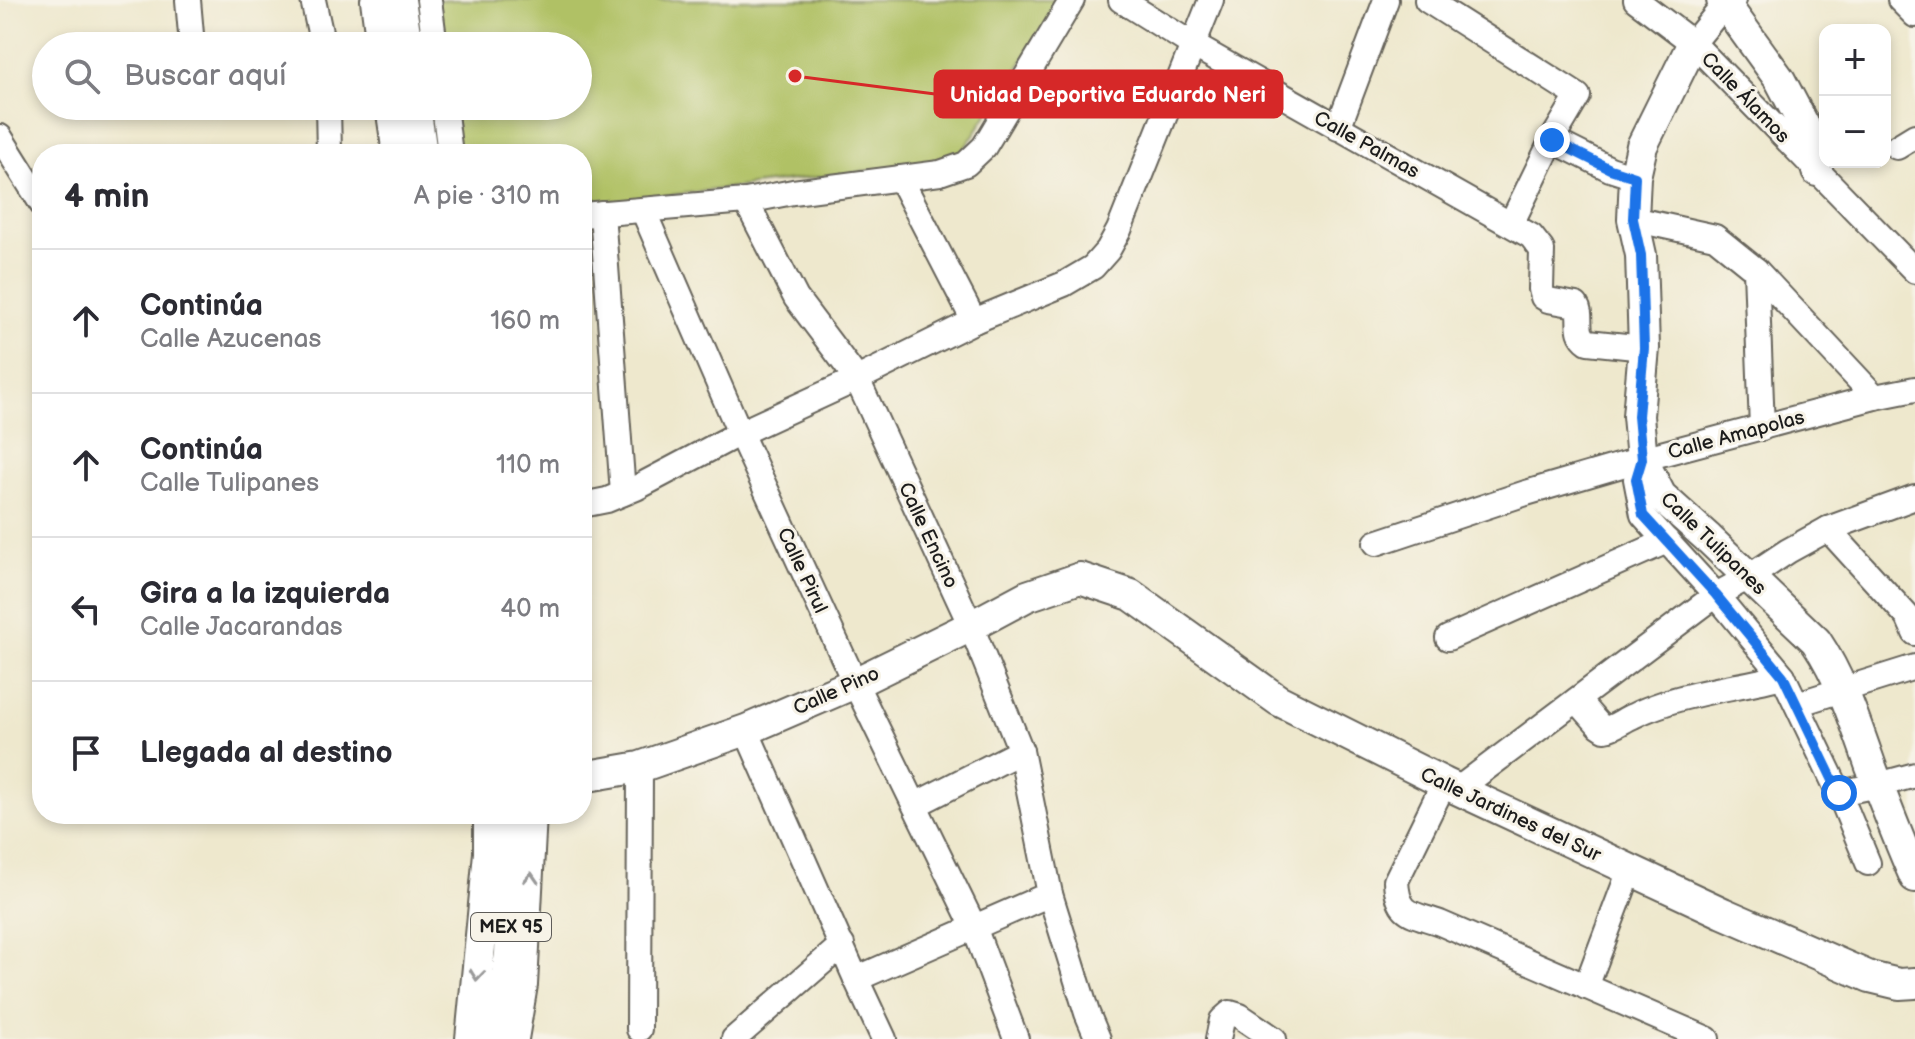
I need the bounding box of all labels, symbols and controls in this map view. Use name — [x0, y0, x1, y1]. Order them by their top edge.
map controls — [1819, 24, 1891, 168]
button: + — [1819, 24, 1891, 96]
search box — [32, 32, 592, 120]
street label: Calle Álamos — [1696, 46, 1795, 148]
icon: search — [60, 54, 104, 98]
text: Buscar aquí — [124, 58, 286, 94]
callout: Unidad Deportiva Eduardo Neri — [935, 71, 1282, 117]
text: Unidad Deportiva Eduardo Neri — [950, 82, 1266, 109]
button: − — [1819, 96, 1891, 168]
street label: Calle Palmas — [1310, 106, 1424, 184]
route end — [1534, 122, 1570, 158]
text: 4 min — [64, 176, 150, 217]
text: A pie · 310 m — [414, 181, 560, 212]
text: Continúa — [140, 288, 263, 324]
icon: ahead — [64, 299, 108, 343]
text: 160 m — [490, 306, 560, 337]
text: Calle Azucenas — [140, 324, 321, 355]
street label: Calle Amapolas — [1665, 405, 1807, 465]
text: Continúa — [140, 432, 263, 468]
icon: ahead — [64, 443, 108, 487]
text: 110 m — [496, 450, 560, 481]
text: Calle Tulipanes — [140, 468, 319, 499]
street label: Calle Encino — [893, 479, 963, 592]
street label: Calle Tulipanes — [1655, 487, 1771, 600]
street label: Calle Pirul — [772, 524, 832, 617]
text: Gira a la izquierda — [140, 576, 390, 612]
icon: left — [64, 587, 108, 631]
text: 40 m — [500, 594, 560, 625]
text: Calle Jacarandas — [140, 612, 343, 643]
street label: Calle Pino — [790, 661, 883, 720]
icon: arrive — [64, 731, 108, 775]
text: Llegada al destino — [140, 735, 393, 771]
street label: Calle Jardines del Sur — [1416, 763, 1605, 868]
route start — [1821, 775, 1857, 811]
one-way arrow — [523, 871, 540, 884]
road number: MEX 95 — [471, 913, 551, 941]
one-way arrow — [469, 969, 486, 982]

